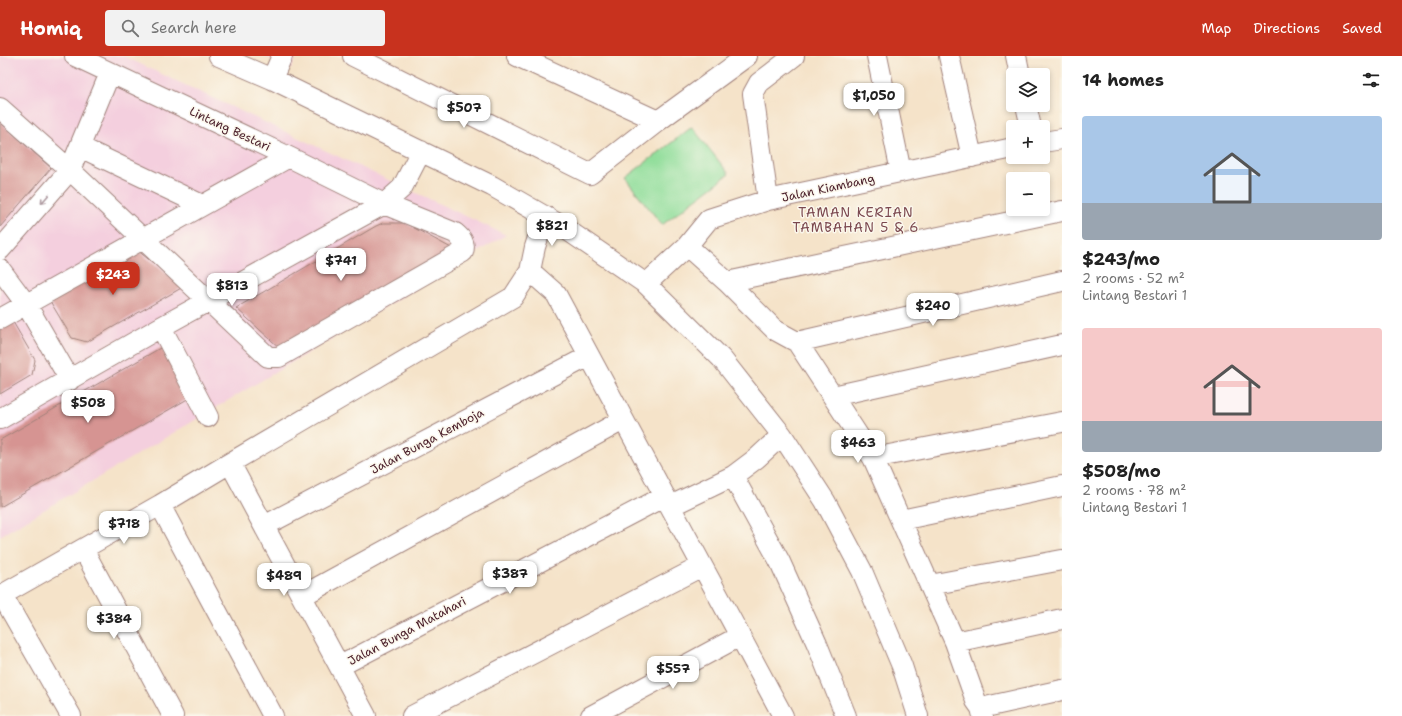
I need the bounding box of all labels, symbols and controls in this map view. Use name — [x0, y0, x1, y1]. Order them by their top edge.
search box — [105, 10, 385, 46]
text: Homiq — [20, 16, 81, 41]
icon: search — [119, 17, 141, 39]
text: Search here — [151, 18, 237, 38]
text: Map — [1202, 19, 1232, 37]
text: Directions — [1254, 19, 1320, 37]
text: Saved — [1342, 19, 1382, 37]
map controls — [1006, 68, 1050, 216]
button: layers — [1006, 68, 1050, 112]
text: 14 homes — [1082, 69, 1164, 91]
icon: filters — [1360, 69, 1382, 91]
pin: $1,050 — [841, 83, 907, 117]
text: $1,050 — [852, 87, 896, 104]
pin: $507 — [440, 95, 488, 129]
text: $507 — [447, 99, 482, 116]
street label: Lintang Bestari — [187, 103, 273, 155]
button: + — [1006, 120, 1050, 164]
icon: home — [1196, 142, 1268, 214]
street label: Jalan Kiambang — [780, 170, 876, 206]
button: − — [1006, 172, 1050, 216]
one-way arrow — [40, 194, 49, 204]
district label: TAMAN KERIAN TAMBAHAN 5 & 6 — [793, 204, 919, 236]
pin: $821 — [528, 213, 576, 247]
text: $821 — [536, 217, 568, 234]
pin: $741 — [317, 248, 365, 282]
text: $243/mo — [1082, 248, 1160, 270]
text: $741 — [325, 252, 357, 269]
pin: $243 — [89, 262, 137, 296]
text: $243 — [96, 266, 130, 283]
text: 2 rooms · 52 m² — [1082, 270, 1185, 287]
pin: $813 — [208, 273, 256, 307]
text: $813 — [216, 277, 248, 294]
text: Lintang Bestari 1 — [1082, 287, 1187, 304]
pin: $240 — [909, 293, 957, 327]
text: $240 — [915, 297, 951, 314]
icon: home — [1196, 354, 1268, 426]
pin: $508 — [64, 390, 112, 424]
text: $508 — [70, 394, 106, 411]
street label: Jalan Bunga Kemboja — [368, 404, 487, 478]
pin: $463 — [834, 430, 882, 464]
text: $463 — [840, 434, 876, 451]
text: $508/mo — [1082, 460, 1161, 482]
text: 2 rooms · 78 m² — [1082, 482, 1186, 499]
text: Lintang Bestari 1 — [1082, 499, 1187, 516]
pin: $718 — [100, 511, 148, 545]
text: $718 — [108, 515, 140, 532]
pin: $387 — [486, 561, 534, 595]
pin: $489 — [260, 563, 308, 597]
text: $387 — [492, 565, 528, 582]
text: $489 — [266, 567, 302, 584]
street label: Jalan Bunga Matahari — [345, 593, 469, 669]
pin: $384 — [90, 606, 138, 640]
text: $384 — [96, 610, 132, 627]
pin: $557 — [649, 656, 697, 690]
text: $557 — [656, 660, 690, 677]

